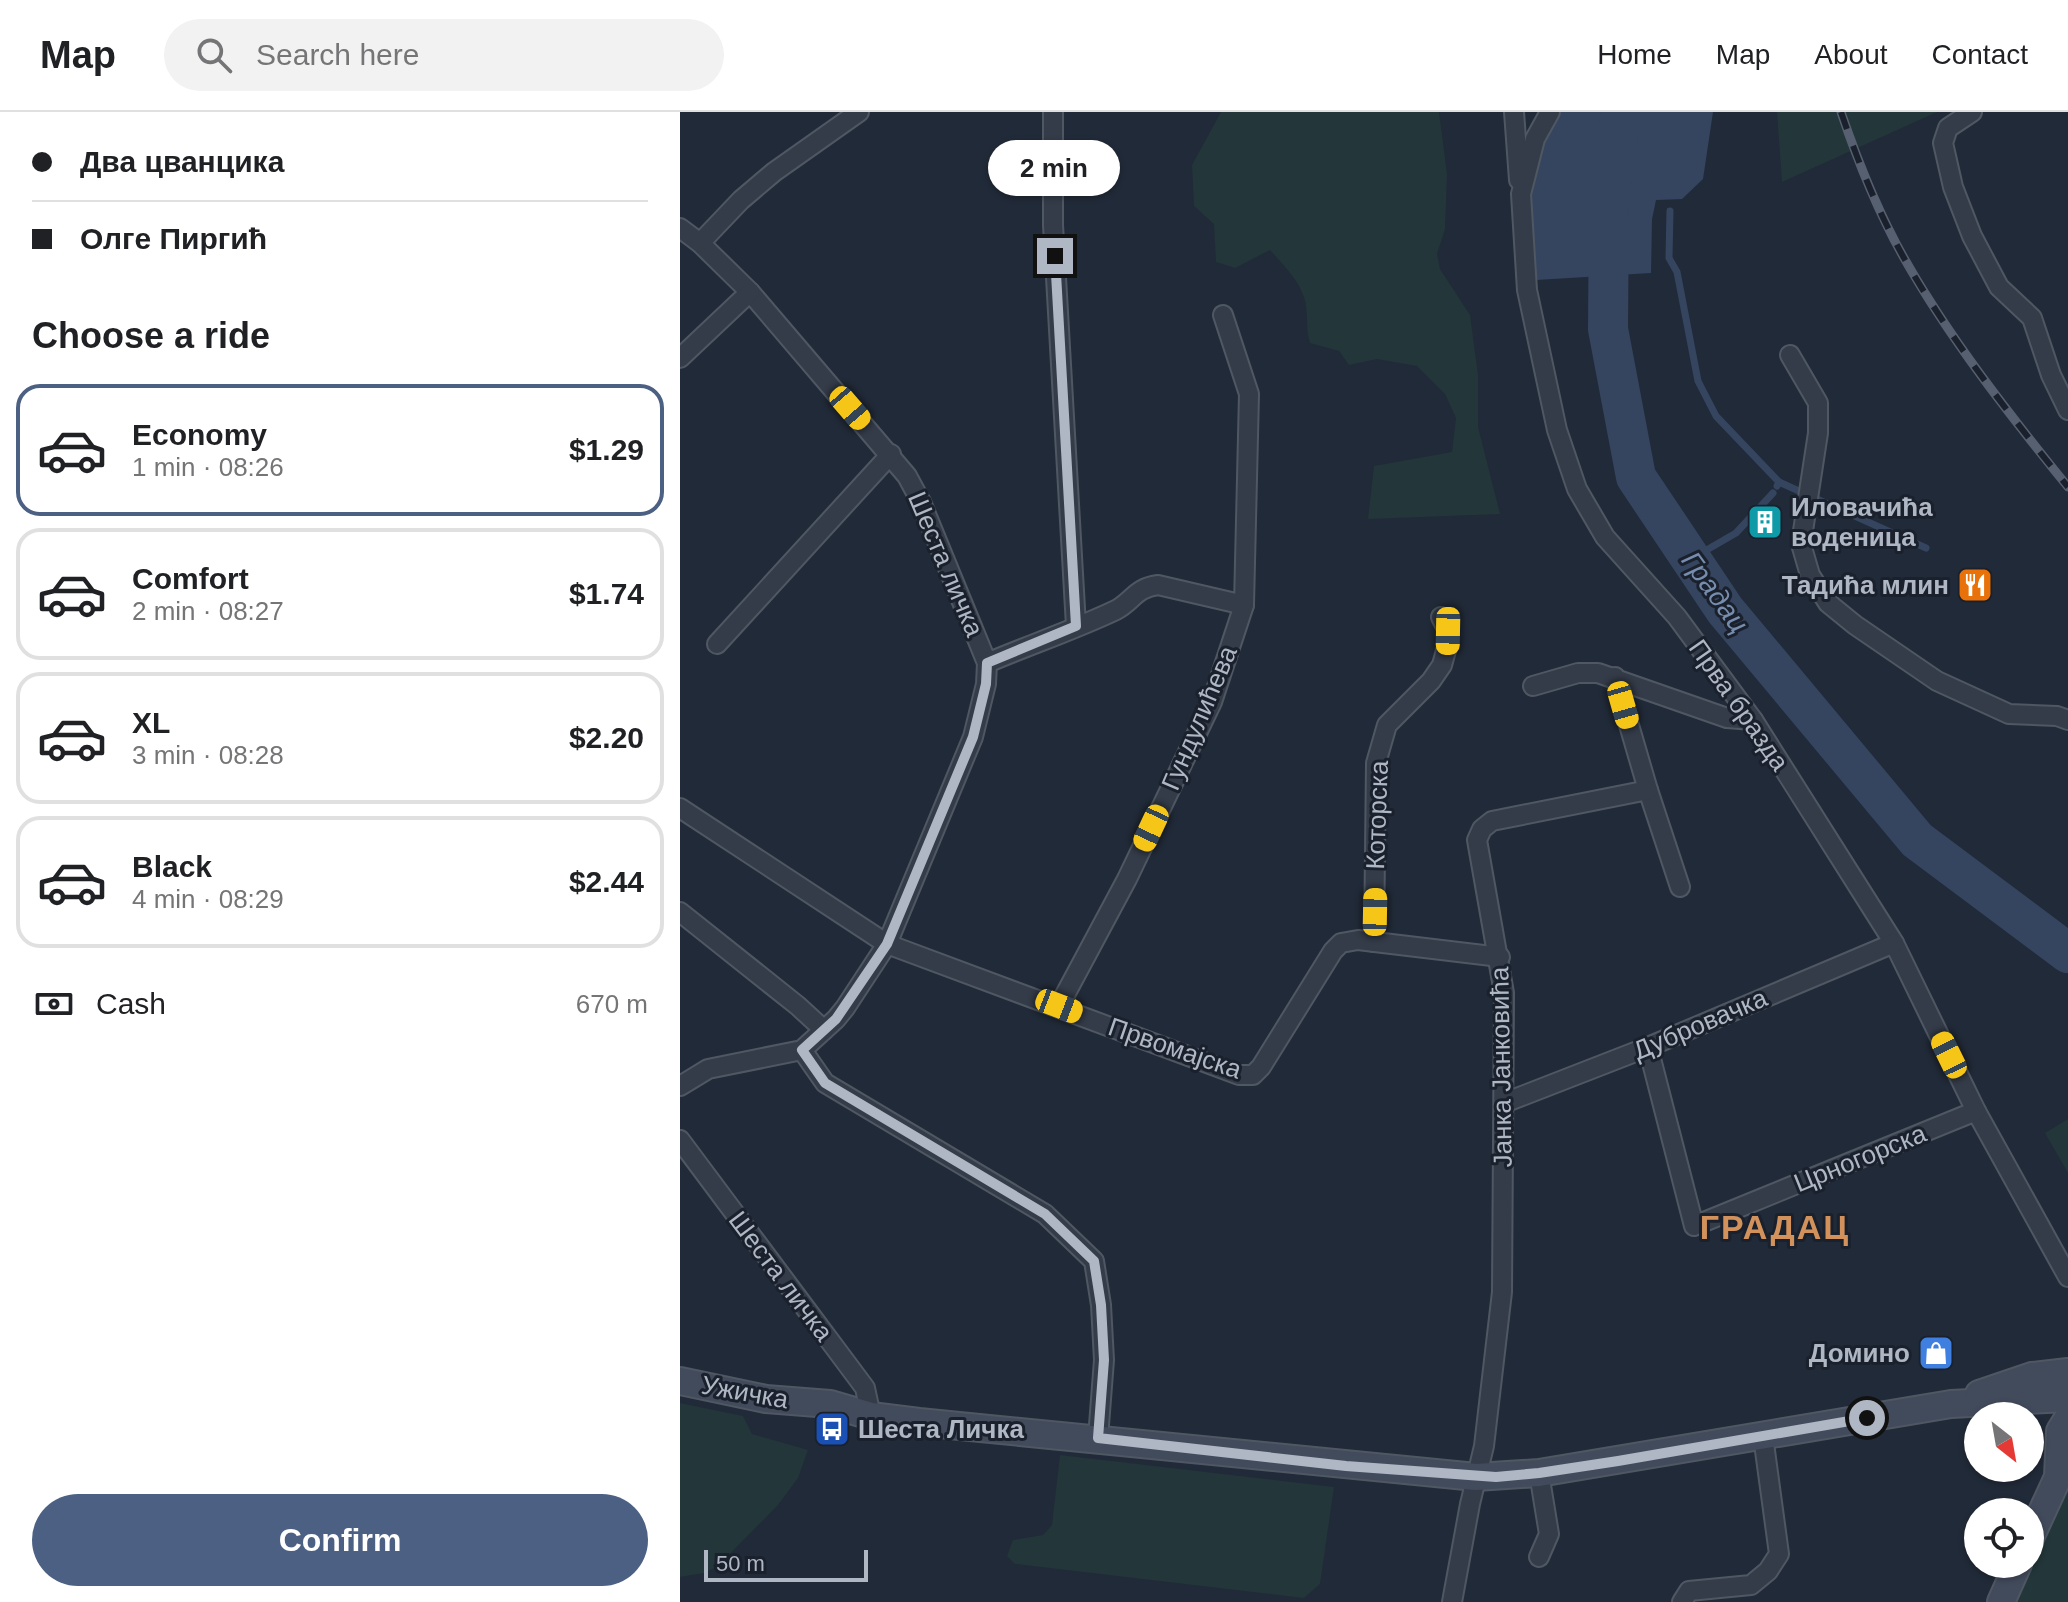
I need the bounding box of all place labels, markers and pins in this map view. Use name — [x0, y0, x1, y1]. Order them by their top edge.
place label: Иловачића воденица — [1791, 492, 1933, 552]
building icon: Иловачића воденица — [1746, 503, 1784, 541]
restaurant icon: Тадића млин — [1956, 566, 1994, 604]
place label: Тадића млин — [1782, 570, 1949, 600]
shop icon: Домино — [1917, 1334, 1955, 1372]
place label: Домино — [1809, 1338, 1910, 1368]
bus stop icon: Шеста Личка — [813, 1410, 851, 1448]
place label: Шеста Личка — [858, 1414, 1024, 1444]

